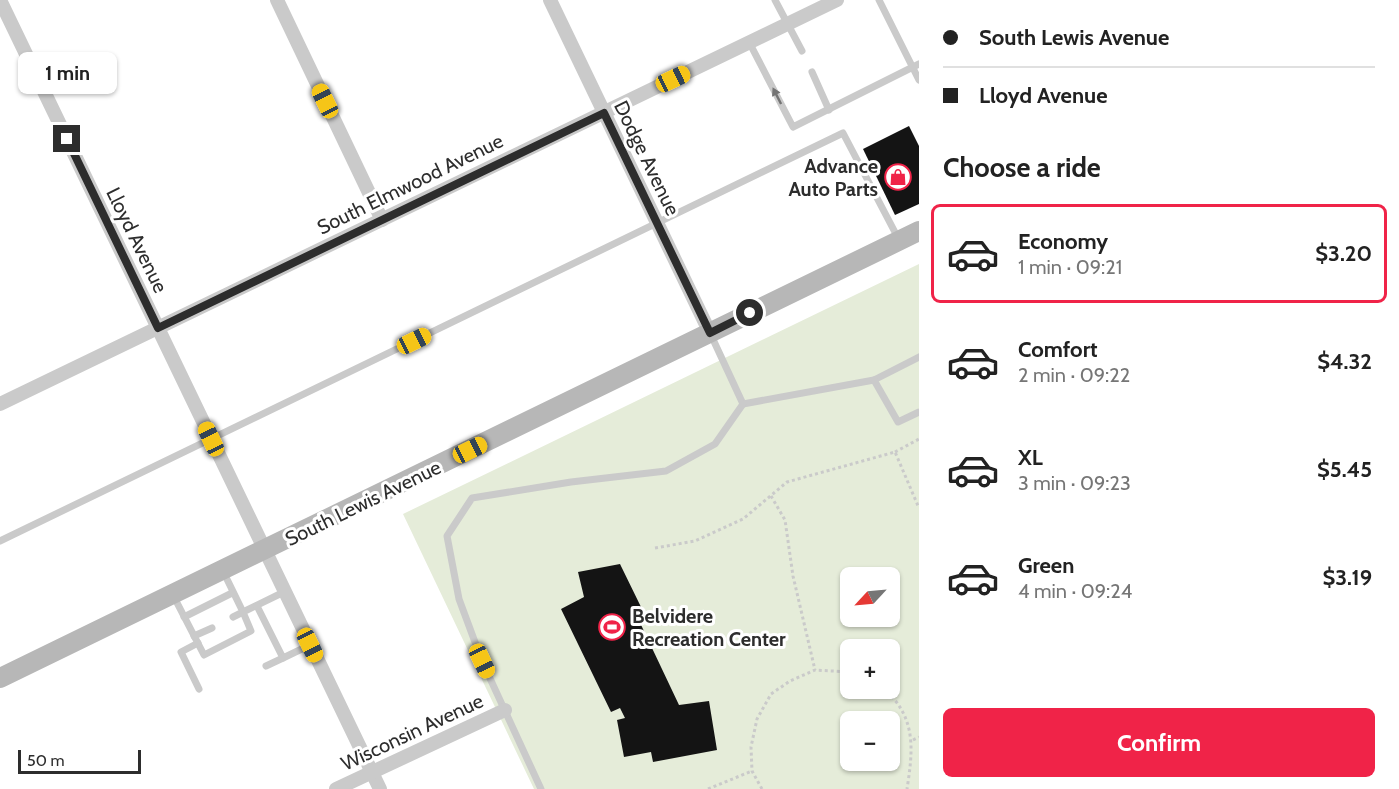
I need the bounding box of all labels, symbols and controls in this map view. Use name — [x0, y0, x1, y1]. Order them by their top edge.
text: South Lewis Avenue — [979, 24, 1169, 51]
callout: 1 min — [17, 52, 116, 94]
text: 1 min — [45, 61, 90, 85]
car — [653, 63, 693, 95]
car — [309, 81, 341, 121]
text: Lloyd Avenue — [979, 82, 1107, 109]
one-way arrow — [772, 87, 782, 104]
street label: Dodge Avenue — [609, 97, 685, 219]
route end — [53, 125, 80, 152]
street label: South Elmwood Avenue — [313, 129, 507, 239]
text: Choose a ride — [943, 151, 1101, 184]
place label: Advance Auto Parts — [788, 154, 878, 201]
shop icon: Advance Auto Parts — [883, 162, 913, 192]
street label: Lloyd Avenue — [101, 183, 173, 297]
icon: car — [946, 227, 1000, 281]
text: Economy — [1018, 228, 1108, 255]
text: $3.20 — [1315, 240, 1372, 267]
text: 1 min · 09:21 — [1018, 255, 1122, 279]
route start — [736, 299, 763, 326]
car — [394, 325, 434, 357]
icon: car — [946, 335, 1000, 389]
text: Comfort — [1018, 336, 1097, 363]
text: $4.32 — [1317, 348, 1372, 375]
text: 2 min · 09:22 — [1018, 363, 1130, 387]
car — [195, 419, 227, 459]
car — [450, 434, 490, 466]
icon: car — [946, 443, 1000, 497]
text: XL — [1018, 444, 1043, 471]
street label: South Lewis Avenue — [281, 455, 445, 551]
text: $5.45 — [1317, 456, 1372, 483]
text: 3 min · 09:23 — [1018, 471, 1131, 495]
icon: car — [946, 551, 1000, 605]
text: Green — [1018, 552, 1074, 579]
text: $3.19 — [1322, 564, 1372, 591]
north arrow — [840, 567, 900, 627]
map controls — [840, 567, 900, 771]
text: 4 min · 09:24 — [1018, 579, 1132, 603]
place label: Belvidere Recreation Center — [632, 604, 786, 651]
sports icon: Belvidere Recreation Center — [597, 612, 627, 642]
car — [294, 625, 326, 665]
button: + — [840, 639, 900, 699]
car — [466, 641, 498, 681]
street label: Wisconsin Avenue — [337, 689, 487, 775]
button: Confirm — [943, 708, 1375, 777]
button: − — [840, 711, 900, 771]
scale bar — [18, 747, 141, 774]
text: 50 m — [27, 751, 64, 770]

